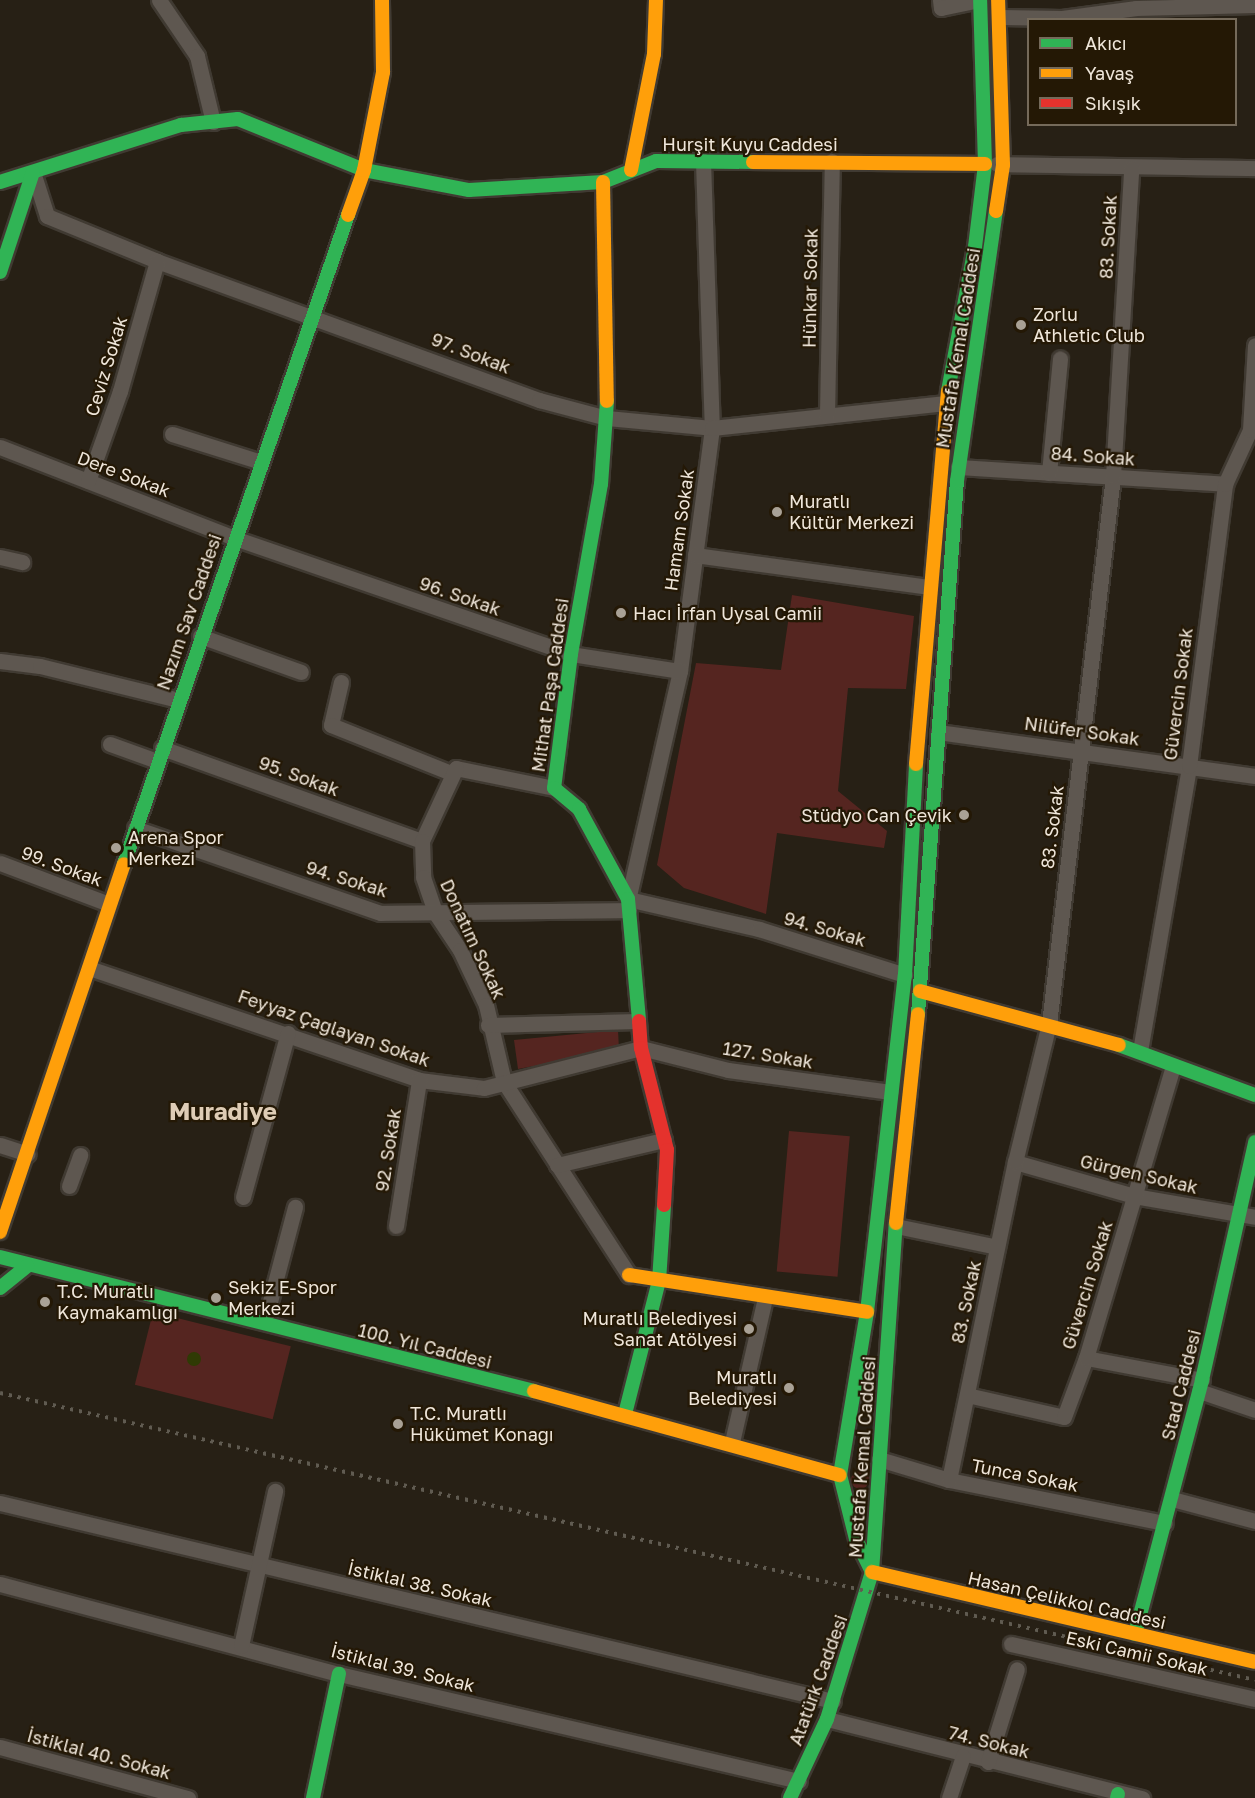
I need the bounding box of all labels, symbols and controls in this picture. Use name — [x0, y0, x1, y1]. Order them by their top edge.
legend — [1027, 18, 1237, 126]
text: Akıcı — [1085, 32, 1127, 54]
text: Yavaş — [1085, 62, 1134, 84]
text: Sıkışık — [1085, 92, 1141, 114]
street label: Hurşit Kuyu Caddesi — [662, 133, 838, 155]
street label: 83. Sokak — [1095, 194, 1121, 280]
street label: Hünkar Sokak — [798, 228, 822, 348]
street label: Mustafa Kemal Caddesi — [932, 246, 984, 450]
place label: Zorlu Athletic Club — [1033, 304, 1145, 346]
street label: Ceviz Sokak — [81, 313, 131, 419]
marker: Zorlu Athletic Club — [1014, 318, 1028, 332]
street label: 97. Sokak — [428, 328, 514, 378]
street label: 84. Sokak — [1050, 442, 1136, 470]
street label: Dere Sokak — [75, 446, 173, 502]
street label: Hamam Sokak — [660, 468, 698, 592]
place label: Muratlı Kültür Merkezi — [789, 491, 914, 534]
marker: Muratlı Kültür Merkezi — [770, 505, 784, 519]
street label: Nazım Sav Caddesi — [152, 531, 226, 693]
street label: 96. Sokak — [417, 572, 503, 620]
street label: Mithat Paşa Caddesi — [527, 597, 573, 773]
place label: Hacı İrfan Uysal Camii — [633, 602, 822, 624]
marker: Hacı İrfan Uysal Camii — [614, 606, 628, 620]
street label: Güvercin Sokak — [1159, 626, 1197, 762]
street label: Nilüfer Sokak — [1023, 712, 1141, 750]
street label: 95. Sokak — [256, 752, 342, 800]
street label: 83. Sokak — [1036, 784, 1068, 870]
place label: Stüdyo Can Çevik — [801, 804, 952, 826]
marker: Stüdyo Can Çevik — [957, 808, 971, 822]
place label: Arena Spor Merkezi — [128, 827, 223, 870]
street label: 99. Sokak — [19, 841, 105, 891]
marker: Arena Spor Merkezi — [109, 841, 123, 855]
street label: 94. Sokak — [303, 856, 391, 902]
street label: Donatım Sokak — [436, 876, 510, 1002]
street label: 94. Sokak — [781, 907, 869, 951]
street label: Feyyaz Çağlayan Sokak — [235, 985, 433, 1071]
street label: 127. Sokak — [721, 1037, 815, 1073]
district label: Muradiye — [169, 1097, 277, 1125]
street label: 92. Sokak — [371, 1107, 405, 1193]
street label: Gürgen Sokak — [1078, 1150, 1200, 1198]
street label: Güvercin Sokak — [1057, 1218, 1117, 1352]
street label: 83. Sokak — [947, 1259, 985, 1345]
place label: Sekiz E-Spor Merkezi — [228, 1277, 337, 1320]
place label: T.C. Muratlı Kaymakamlığı — [57, 1281, 178, 1324]
marker: Sekiz E-Spor Merkezi — [209, 1291, 223, 1305]
marker: T.C. Muratlı Kaymakamlığı — [38, 1295, 52, 1309]
place label: Muratlı Belediyesi Sanat Atölyesi — [583, 1308, 737, 1350]
street label: 100. Yıl Caddesi — [356, 1319, 494, 1373]
marker: Muratlı Belediyesi Sanat Atölyesi — [742, 1322, 756, 1336]
street label: Stad Caddesi — [1157, 1327, 1205, 1443]
street label: Mustafa Kemal Caddesi — [844, 1355, 880, 1559]
place label: Muratlı Belediyesi — [688, 1367, 777, 1410]
marker: Muratlı Belediyesi — [782, 1381, 796, 1395]
place label: T.C. Muratlı Hükümet Konağı — [410, 1403, 554, 1446]
marker: T.C. Muratlı Hükümet Konağı — [391, 1417, 405, 1431]
street label: Tunca Sokak — [970, 1454, 1080, 1496]
street label: İstiklal 38. Sokak — [346, 1557, 494, 1611]
street label: Hasan Çelikkol Caddesi — [966, 1567, 1168, 1633]
street label: Atatürk Caddesi — [784, 1612, 852, 1748]
street label: Eski Camii Sokak — [1064, 1626, 1210, 1680]
street label: İstiklal 39. Sokak — [329, 1640, 477, 1696]
street label: 74. Sokak — [946, 1721, 1032, 1763]
street label: İstiklal 40. Sokak — [25, 1724, 173, 1784]

